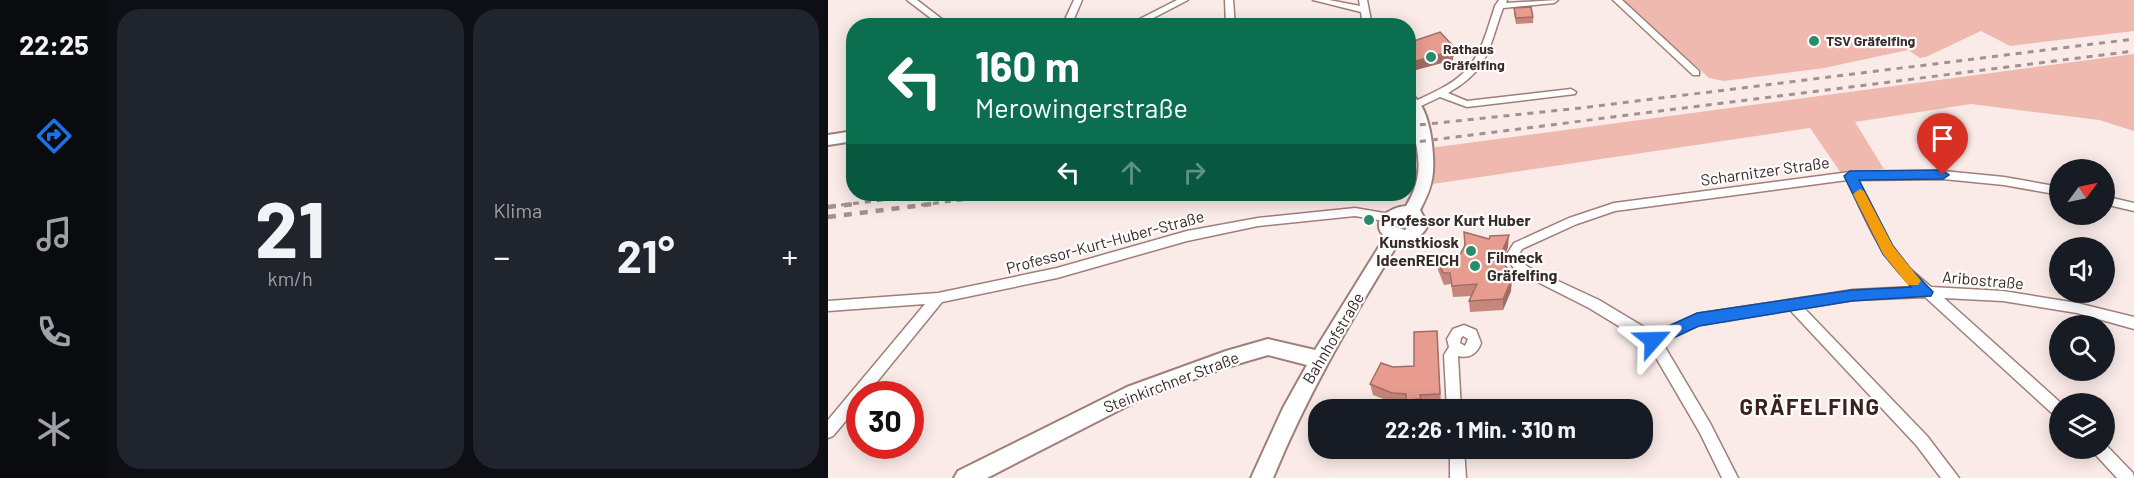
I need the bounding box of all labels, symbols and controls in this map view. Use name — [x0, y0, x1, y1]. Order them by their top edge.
text: 22:25 — [19, 28, 89, 60]
place label: TSV Gräfelfing — [1826, 32, 1916, 49]
marker: TSV Gräfelfing — [1807, 34, 1821, 48]
text: 160 m — [975, 40, 1080, 90]
place label: Rathaus Gräfelfing — [1443, 40, 1505, 73]
icon: left — [876, 42, 954, 120]
marker: Rathaus Gräfelfing — [1424, 50, 1438, 64]
text: Merowingerstraße — [975, 91, 1188, 123]
pin — [1917, 113, 1968, 175]
icon: directions — [33, 115, 75, 157]
icon: arrive — [1926, 122, 1959, 155]
street label: Scharnitzer Straße — [1699, 152, 1831, 189]
icon: left — [1052, 156, 1085, 189]
icon: ahead — [1115, 156, 1148, 189]
icon: right — [1178, 156, 1211, 189]
north arrow — [2049, 159, 2115, 225]
map controls — [2049, 159, 2115, 459]
text: 21 — [255, 180, 326, 274]
text: Klima — [494, 198, 542, 222]
street label: Professor-Kurt-Huber-Straße — [1004, 206, 1206, 277]
place label: Professor Kurt Huber — [1381, 210, 1531, 229]
icon: music — [33, 213, 75, 255]
marker: Professor Kurt Huber — [1362, 213, 1376, 227]
text: 21° — [617, 228, 675, 282]
place label: Kunstkiosk IdeenREICH — [1376, 232, 1459, 269]
text: − — [494, 236, 510, 276]
text: + — [782, 236, 798, 276]
button: sound — [2049, 237, 2115, 303]
marker: Kunstkiosk IdeenREICH — [1464, 244, 1478, 258]
place label: Filmeck Gräfelfing — [1487, 247, 1558, 284]
marker: Filmeck Gräfelfing — [1468, 259, 1482, 273]
text: km/h — [268, 266, 313, 290]
street label: Aribostraße — [1941, 266, 2025, 293]
street label: Bahnhofstraße — [1298, 289, 1367, 387]
position arrow — [1621, 308, 1685, 372]
icon: phone — [33, 311, 75, 353]
button: search — [2049, 315, 2115, 381]
street label: Steinkirchner Straße — [1100, 347, 1241, 416]
speed limit sign: 30 — [846, 381, 924, 459]
district label: GRÄFELFING — [1739, 393, 1881, 419]
button: layers — [2049, 393, 2115, 459]
icon: climate — [33, 408, 75, 450]
text: 22:26 · 1 Min. · 310 m — [1385, 416, 1576, 442]

